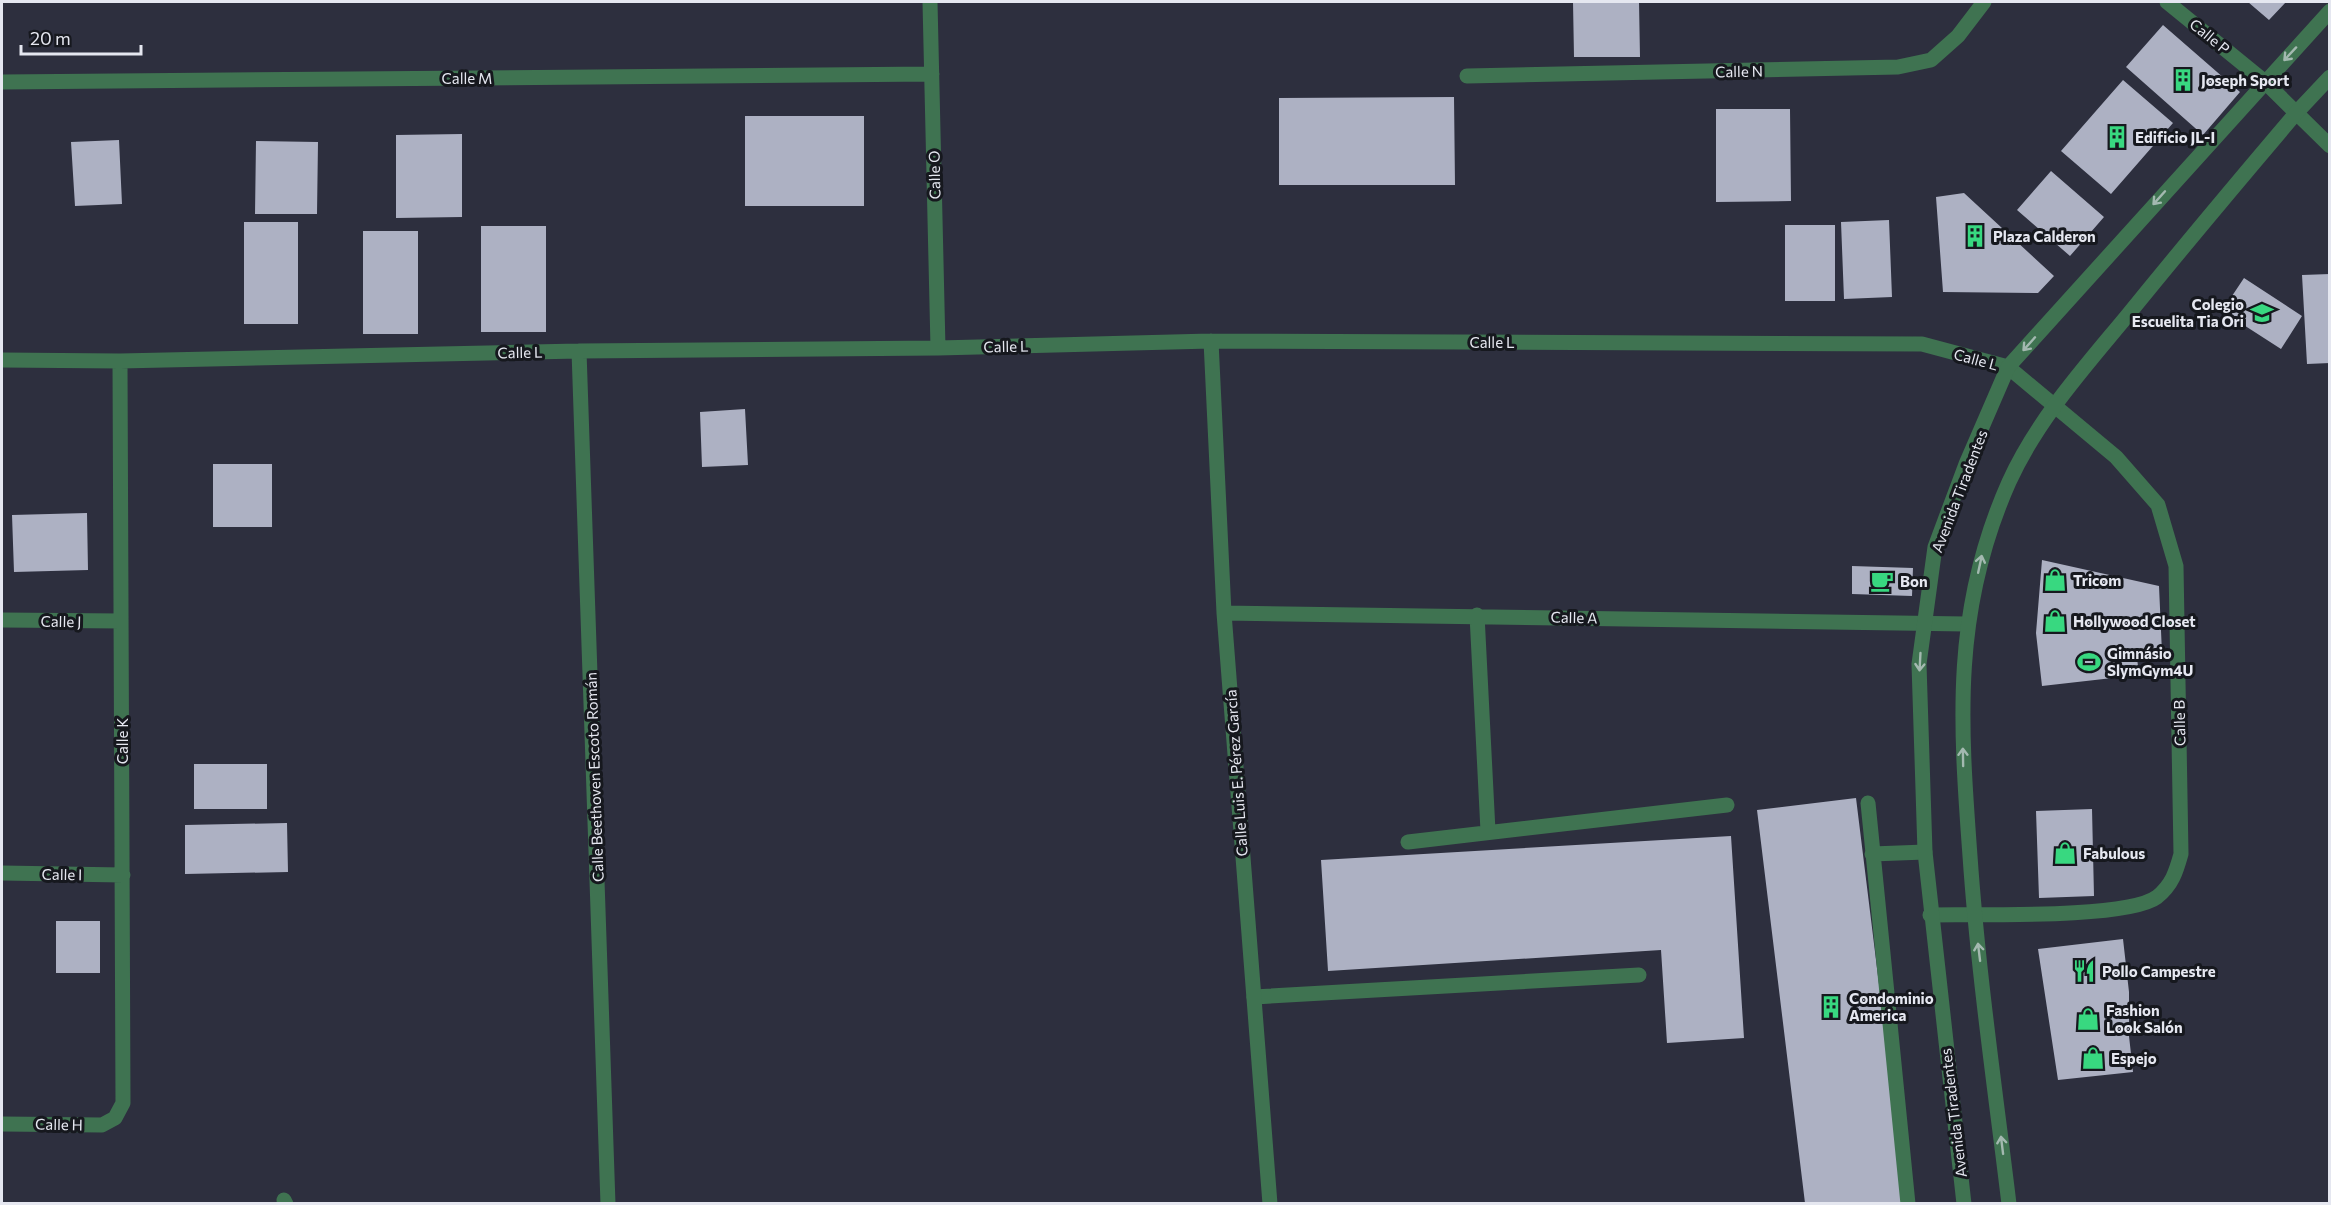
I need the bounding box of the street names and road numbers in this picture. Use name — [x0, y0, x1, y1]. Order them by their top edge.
street label: Calle P — [2186, 15, 2234, 57]
street label: Calle N — [1715, 62, 1763, 80]
street label: Calle M — [442, 69, 492, 87]
street label: Calle O — [925, 150, 943, 200]
street label: Calle L — [1469, 333, 1515, 351]
street label: Calle L — [983, 337, 1029, 355]
street label: Calle L — [497, 343, 543, 361]
street label: Calle L — [1952, 344, 2001, 374]
street label: Avenida Tiradentes — [1927, 427, 1991, 555]
street label: Calle A — [1550, 608, 1598, 626]
street label: Calle J — [40, 612, 82, 630]
street label: Calle Beethoven Escoto Román — [581, 672, 607, 882]
street label: Calle Luis E. Pérez García — [1221, 689, 1251, 857]
street label: Calle B — [2170, 699, 2188, 746]
street label: Calle K — [113, 718, 131, 764]
street label: Calle I — [41, 865, 83, 883]
street label: Avenida Tiradentes — [1936, 1047, 1970, 1179]
street label: Calle H — [35, 1115, 83, 1133]

